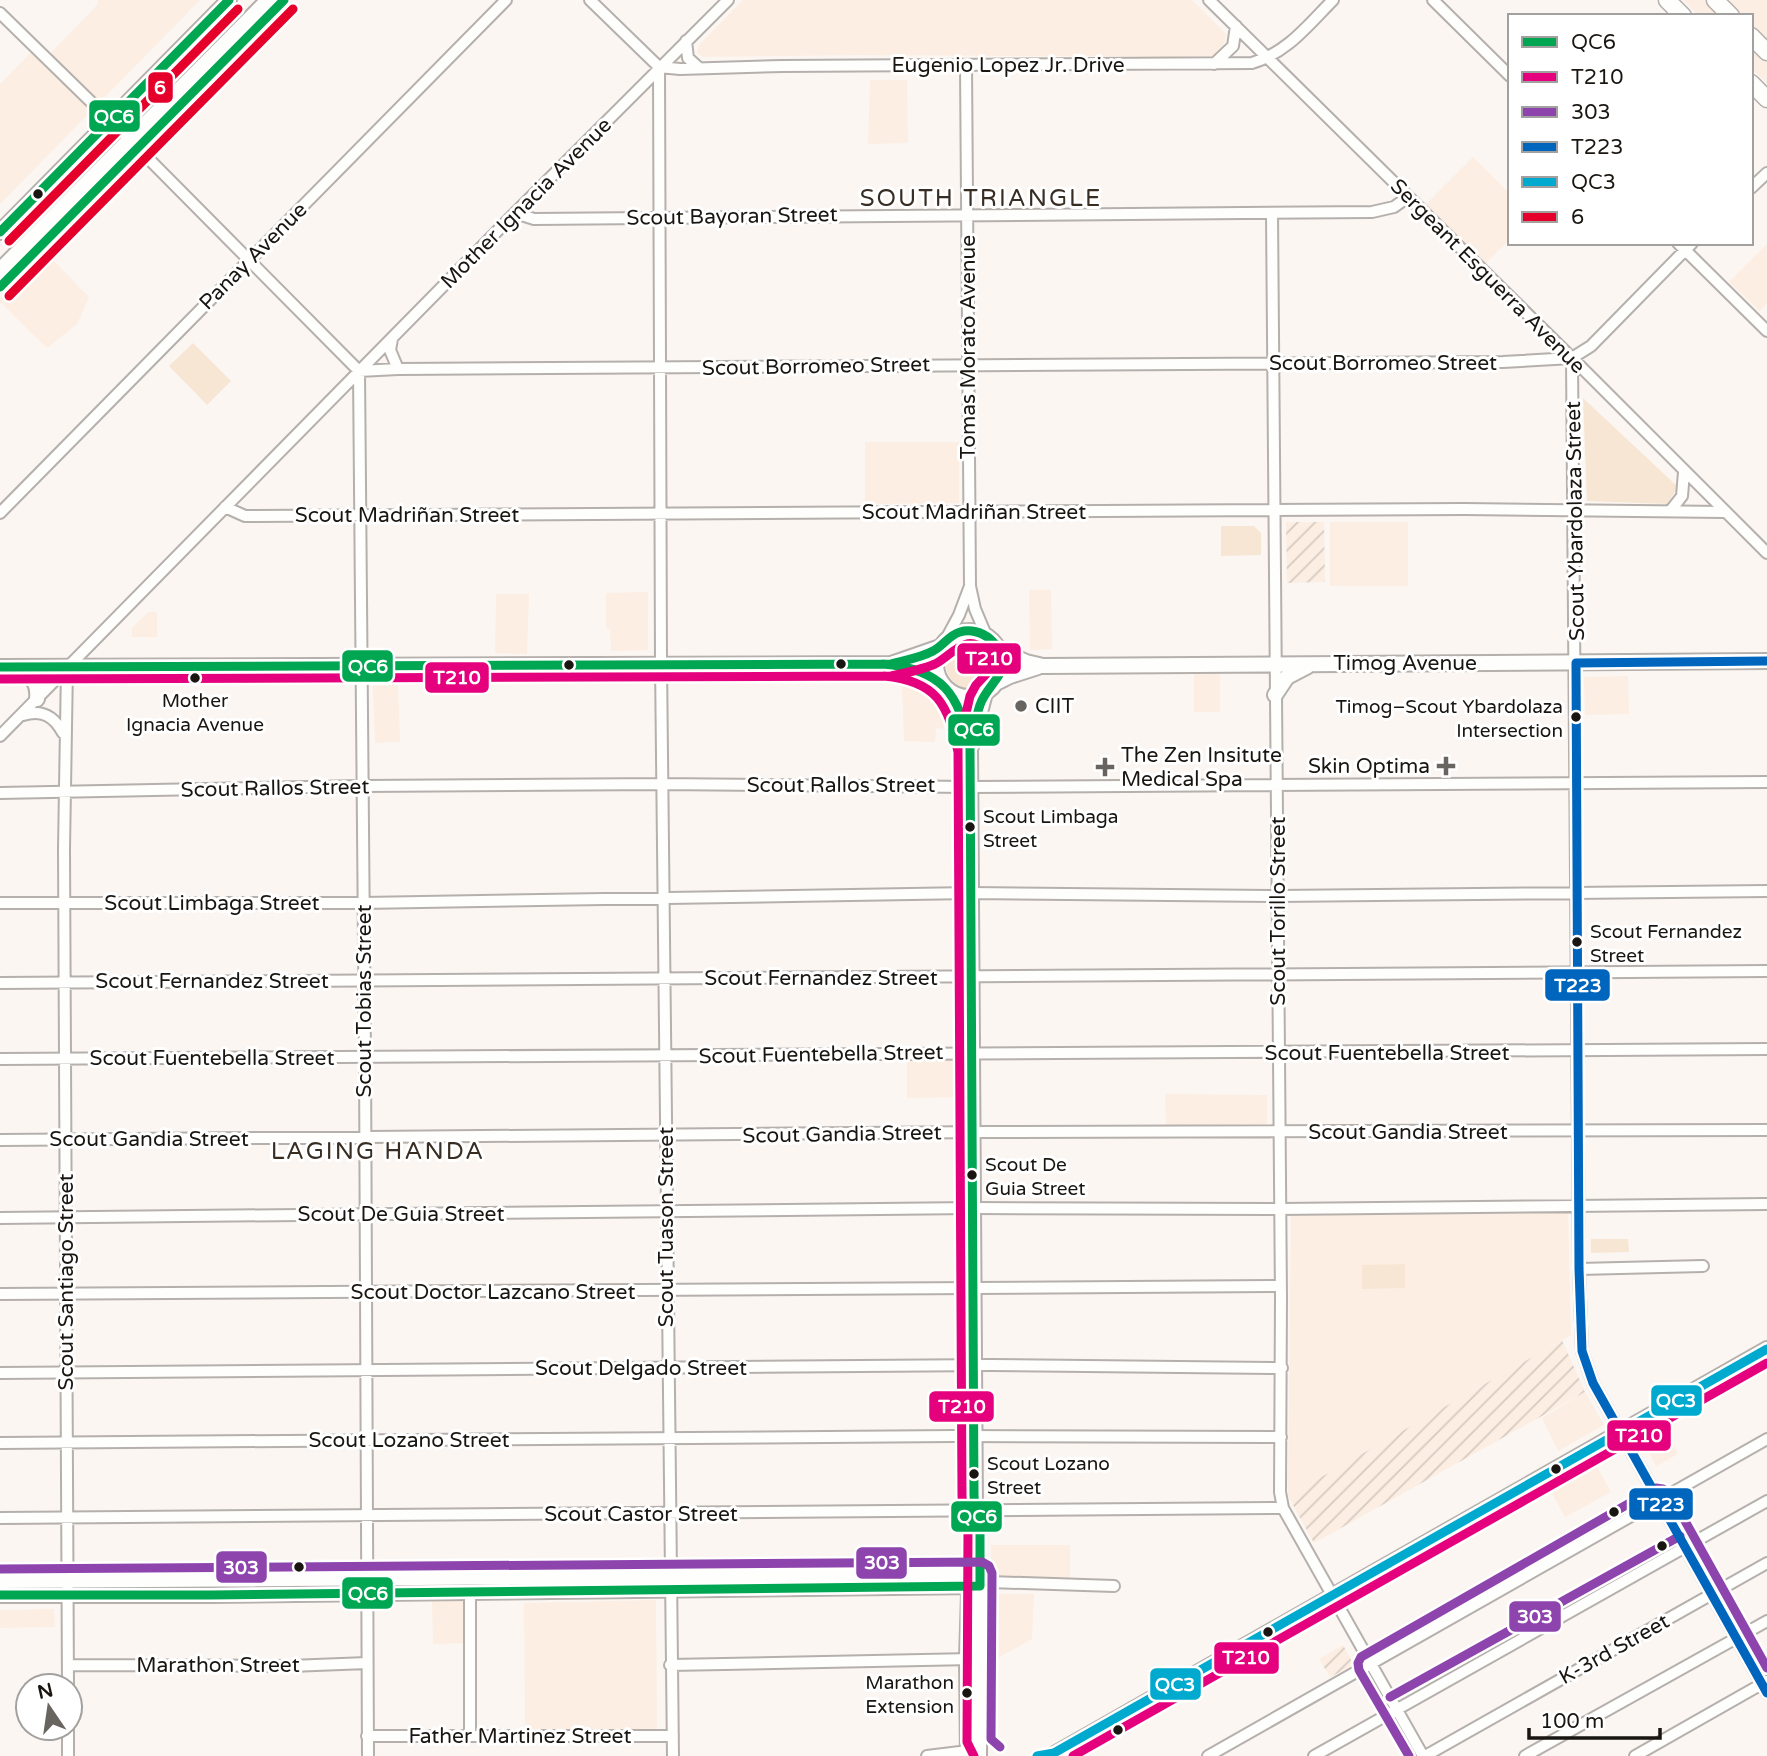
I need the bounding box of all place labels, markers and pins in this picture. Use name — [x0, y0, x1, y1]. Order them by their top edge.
unlabelled marker — [31, 187, 45, 201]
unlabelled marker — [834, 657, 848, 671]
unlabelled marker — [562, 658, 576, 672]
marker: Mother Ignacia Avenue — [188, 671, 202, 685]
place label: Mother Ignacia Avenue — [126, 690, 264, 736]
place label: CIIT — [1035, 694, 1075, 719]
place label: Timog–Scout Ybardolaza Intersection — [1335, 696, 1563, 742]
marker: CIIT — [1013, 698, 1029, 714]
marker: Timog–Scout Ybardolaza Intersection — [1569, 710, 1583, 724]
place label: The Zen Insitute Medical Spa — [1121, 743, 1282, 792]
place label: Skin Optima — [1308, 754, 1430, 779]
marker: Skin Optima — [1436, 756, 1456, 776]
marker: The Zen Insitute Medical Spa — [1095, 757, 1115, 777]
place label: Scout Limbaga Street — [983, 806, 1119, 852]
marker: Scout Limbaga Street — [963, 820, 977, 834]
place label: Scout Fernandez Street — [1590, 921, 1742, 967]
marker: Scout Fernandez Street — [1570, 935, 1584, 949]
place label: Scout De Guia Street — [985, 1154, 1086, 1200]
marker: Scout De Guia Street — [965, 1168, 979, 1182]
place label: Scout Lozano Street — [987, 1453, 1110, 1499]
unlabelled marker — [1549, 1462, 1563, 1476]
marker: Scout Lozano Street — [967, 1467, 981, 1481]
unlabelled marker — [1607, 1505, 1621, 1519]
unlabelled marker — [1655, 1539, 1669, 1553]
unlabelled marker — [292, 1560, 306, 1574]
unlabelled marker — [1261, 1625, 1275, 1639]
place label: Marathon Extension — [865, 1672, 954, 1718]
marker: Marathon Extension — [960, 1686, 974, 1700]
unlabelled marker — [1111, 1723, 1125, 1737]

